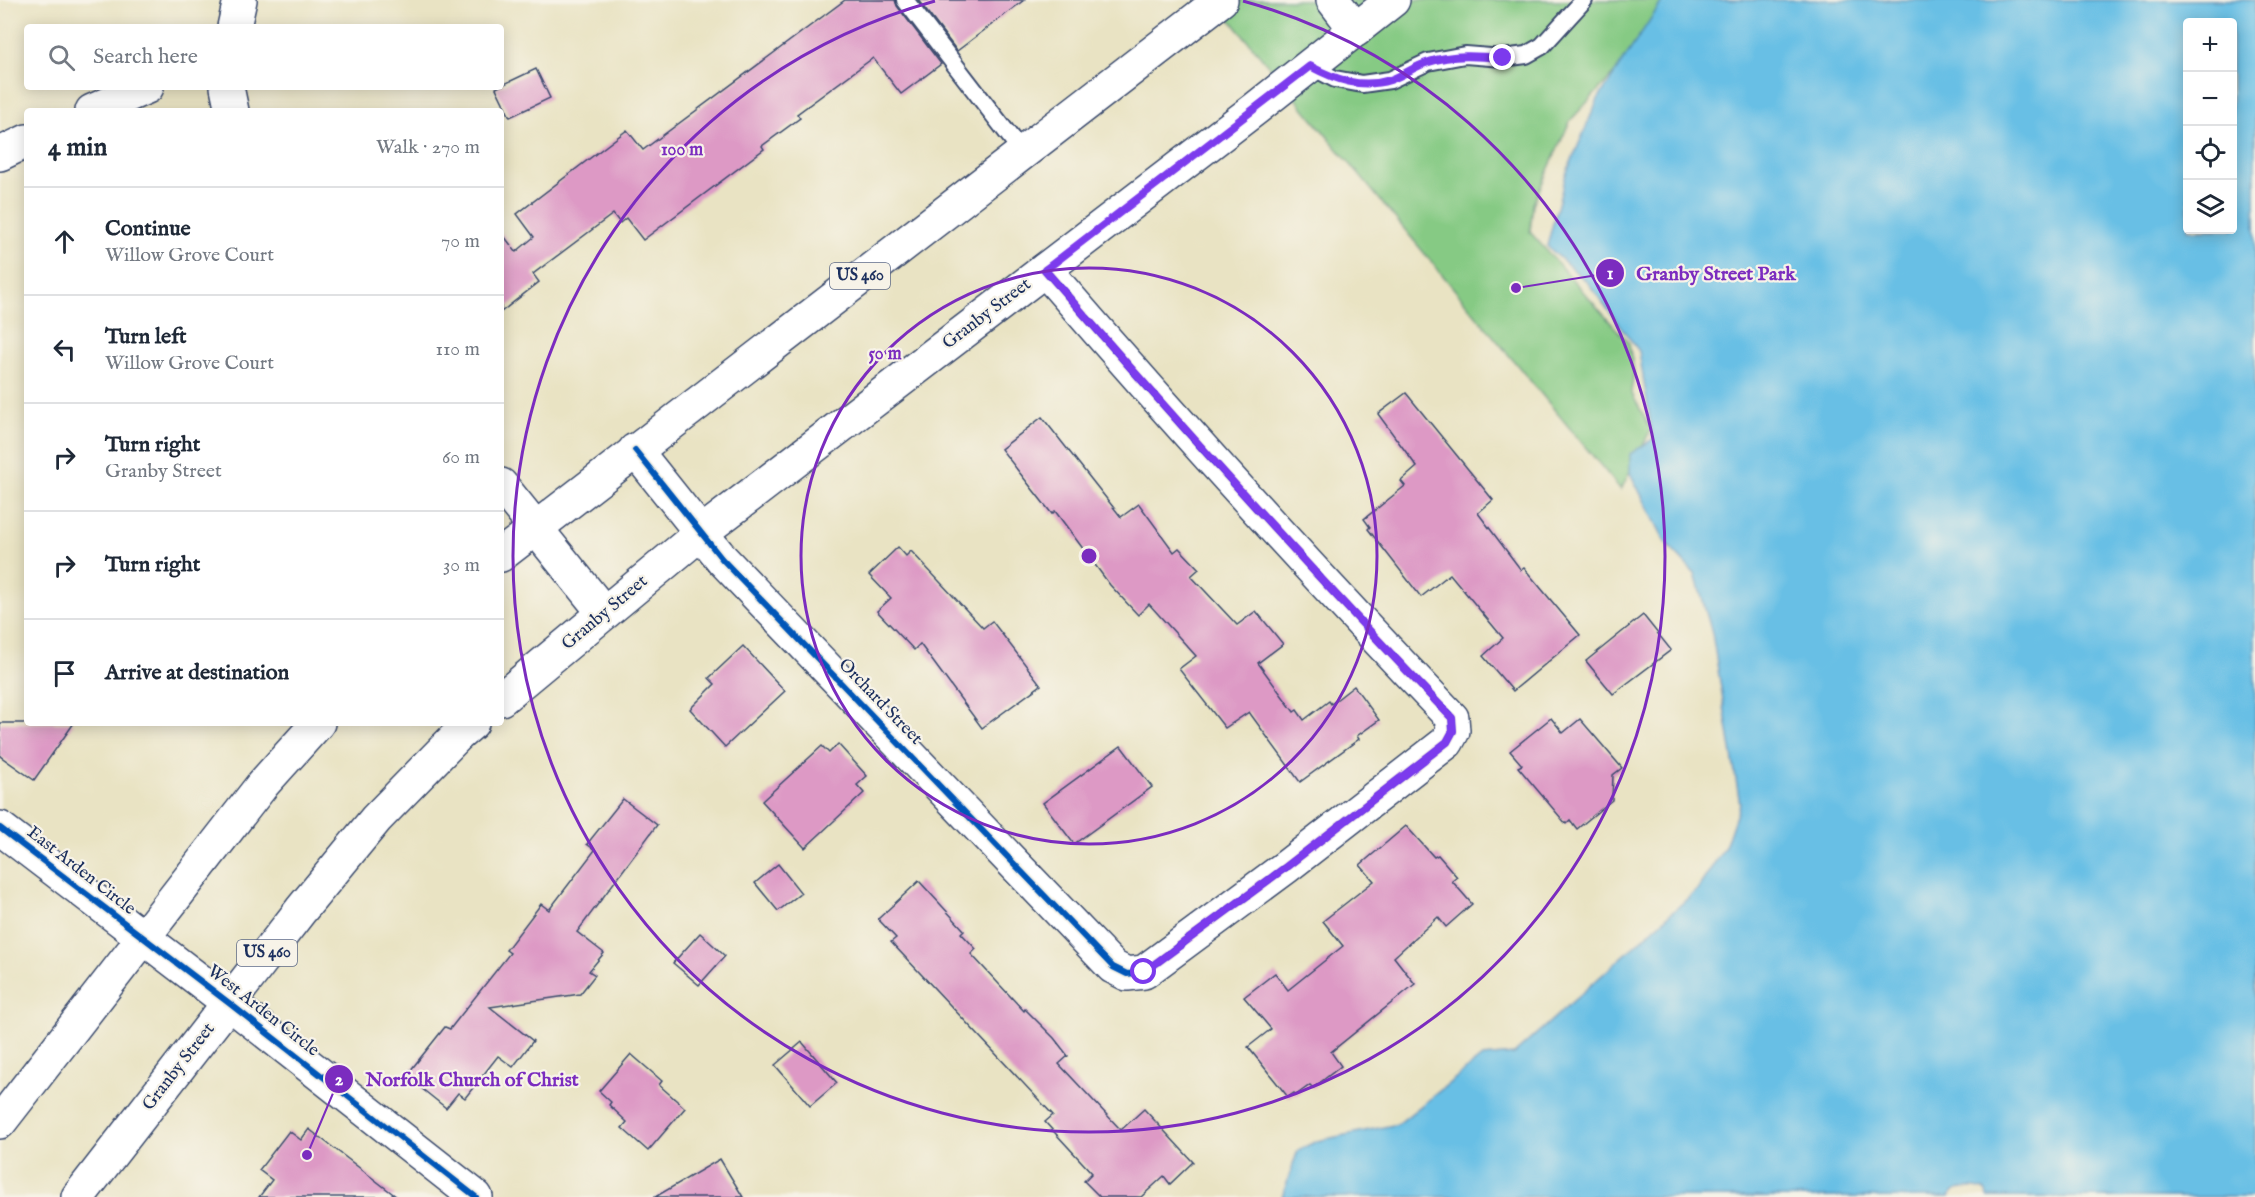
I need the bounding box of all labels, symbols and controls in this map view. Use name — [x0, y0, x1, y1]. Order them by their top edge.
map controls — [2183, 18, 2237, 234]
button: + — [2183, 18, 2237, 72]
search box — [24, 24, 504, 90]
icon: search — [45, 41, 78, 74]
text: Search here — [93, 43, 198, 71]
route end — [1489, 44, 1515, 70]
button: − — [2183, 72, 2237, 126]
button: locate — [2183, 126, 2237, 180]
text: 4 min — [48, 131, 107, 164]
text: Walk · 270 m — [376, 135, 480, 160]
text: 100 m — [661, 139, 703, 162]
button: layers — [2183, 180, 2237, 234]
text: Continue — [105, 215, 191, 243]
icon: ahead — [48, 225, 81, 258]
text: 70 m — [441, 229, 480, 254]
text: Willow Grove Court — [105, 243, 274, 268]
callout: Granby Street Park — [1595, 254, 1808, 292]
text: Granby Street Park — [1636, 262, 1797, 287]
road number: US 460 — [830, 263, 890, 289]
text: 1 — [1607, 263, 1614, 286]
street label: Granby Street — [938, 273, 1036, 355]
text: Turn left — [105, 323, 187, 351]
icon: left — [48, 333, 81, 366]
text: 110 m — [436, 337, 480, 362]
text: 50 m — [868, 343, 902, 366]
text: Willow Grove Court — [105, 351, 274, 376]
text: Turn right — [105, 431, 200, 459]
icon: right — [48, 441, 81, 474]
text: 60 m — [442, 445, 480, 470]
text: Granby Street — [105, 459, 222, 484]
centre of rings — [1079, 546, 1099, 566]
icon: right — [48, 549, 81, 582]
text: Turn right — [105, 551, 200, 579]
text: 30 m — [443, 553, 480, 578]
street label: Granby Street — [557, 570, 653, 656]
street label: Orchard Street — [833, 654, 927, 750]
icon: arrive — [48, 657, 81, 690]
text: Arrive at destination — [105, 659, 289, 687]
street label: East Arden Circle — [22, 821, 140, 921]
road number: US 460 — [237, 940, 297, 966]
route start — [1130, 958, 1156, 984]
street label: West Arden Circle — [202, 960, 324, 1062]
street label: Granby Street — [138, 1018, 220, 1116]
callout: Norfolk Church of Christ — [324, 1060, 591, 1098]
text: Norfolk Church of Christ — [364, 1068, 579, 1093]
text: 2 — [335, 1069, 344, 1092]

